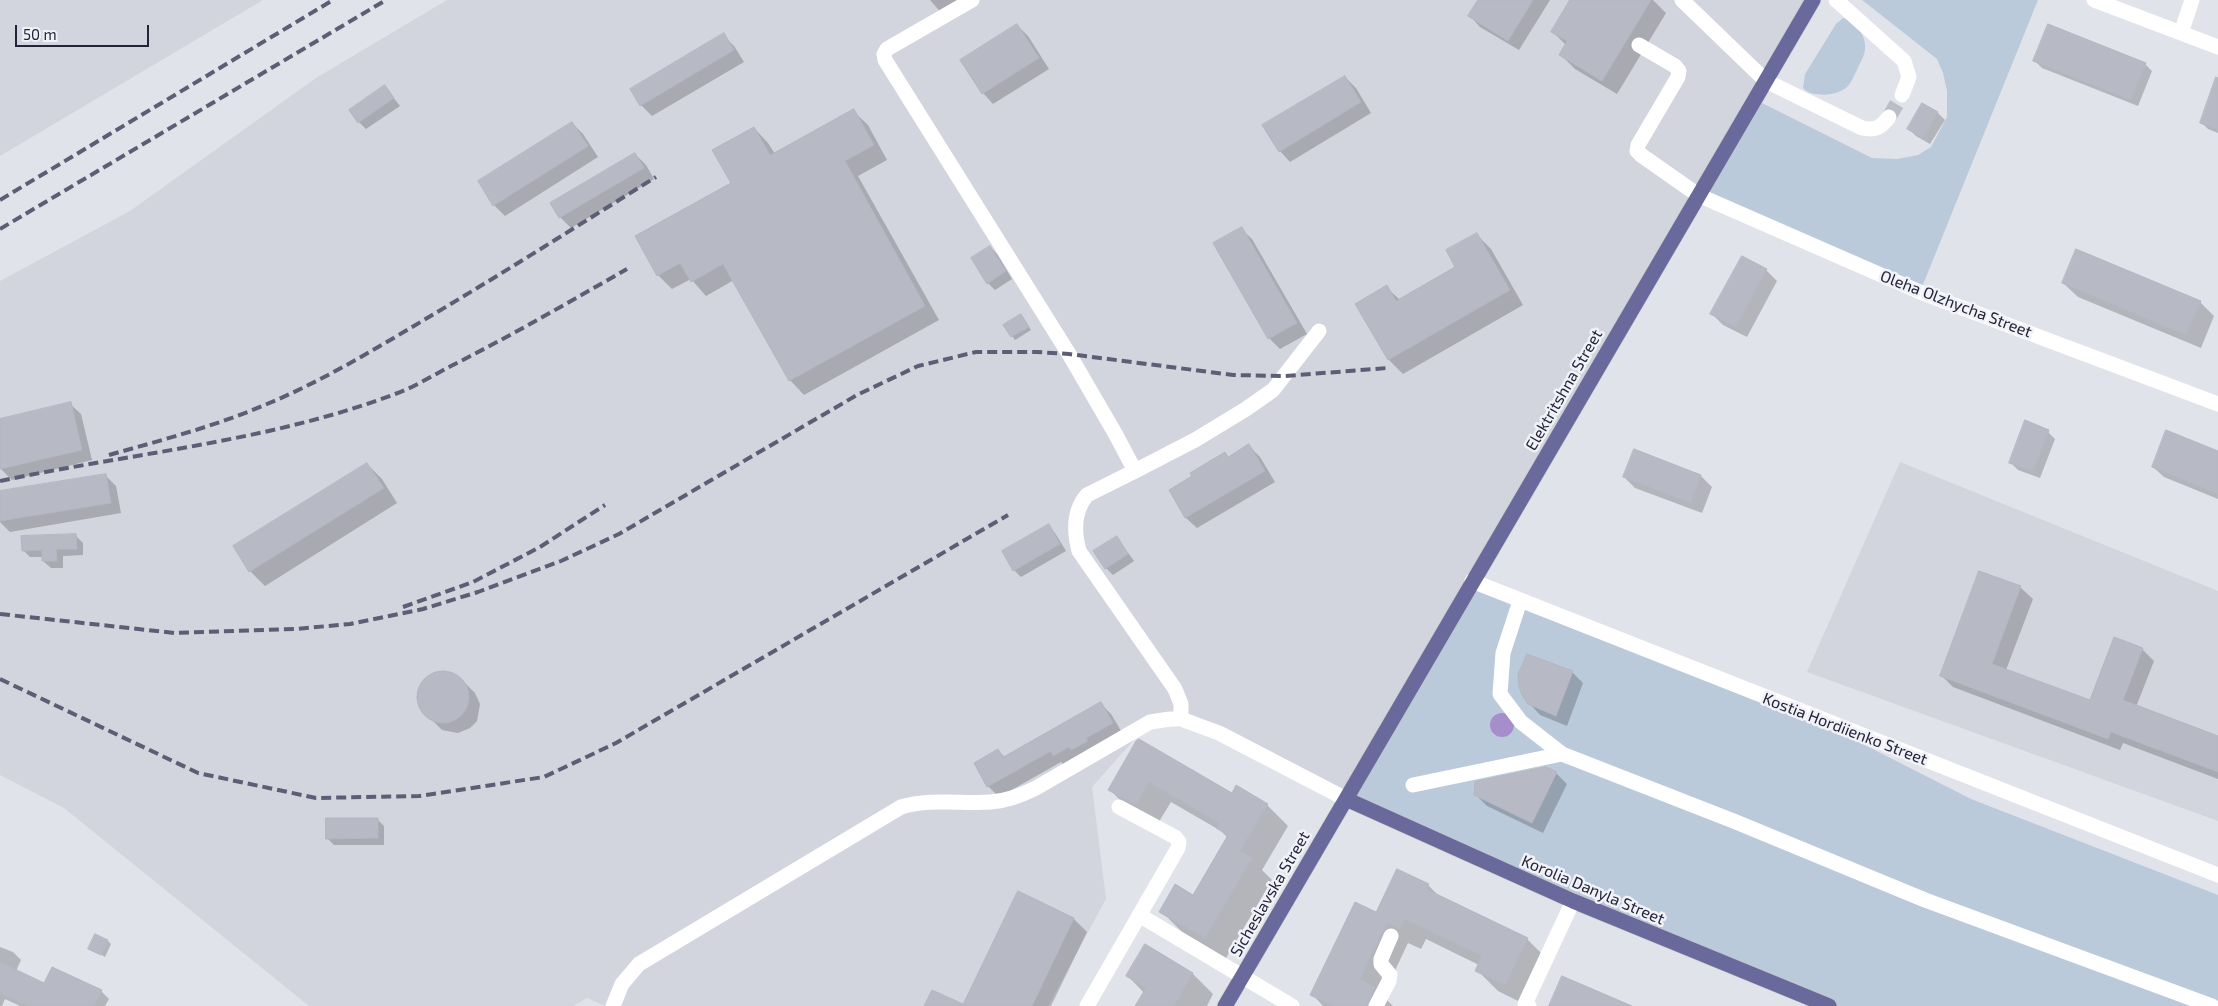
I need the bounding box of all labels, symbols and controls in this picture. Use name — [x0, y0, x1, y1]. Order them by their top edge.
scale bar — [18, 15, 151, 47]
text: 50 m — [23, 25, 57, 43]
street label: Oleha Olzhycha Street — [1877, 266, 2035, 342]
street label: Elektritshna Street — [1522, 326, 1606, 454]
street label: Kostia Hordiienko Street — [1760, 689, 1930, 769]
street label: Sicheslavska Street — [1226, 828, 1314, 960]
street label: Korolia Danyla Street — [1519, 851, 1667, 929]

